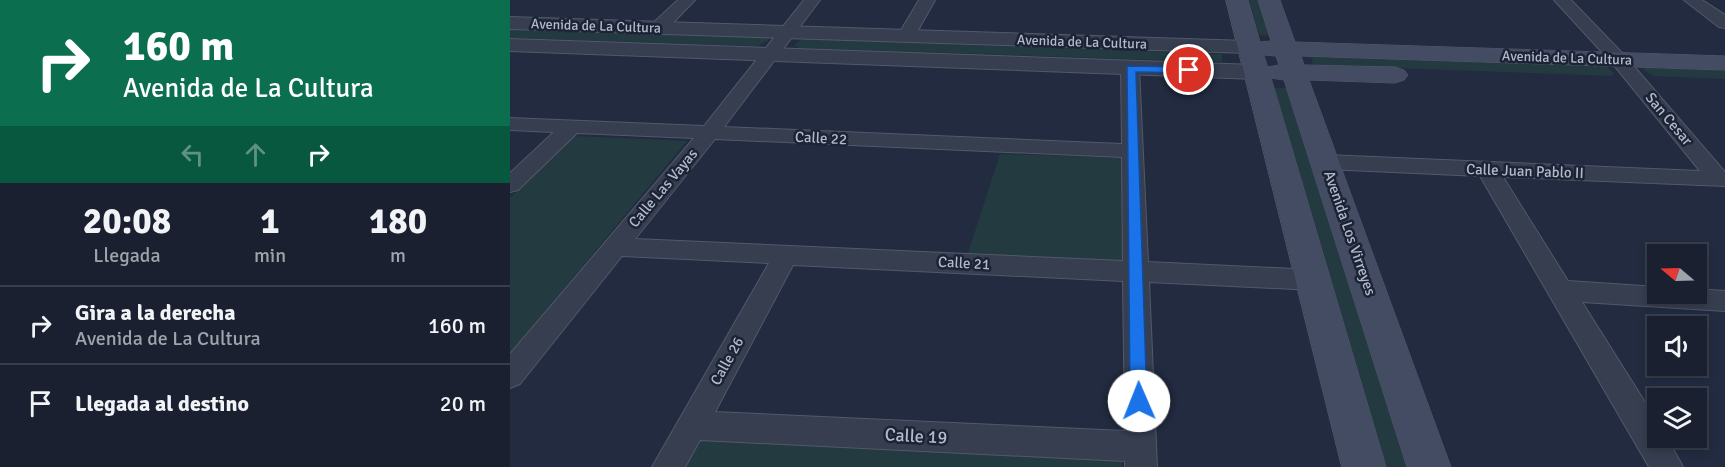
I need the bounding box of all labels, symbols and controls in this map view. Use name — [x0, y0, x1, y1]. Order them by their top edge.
street label: Avenida de La Cultura — [531, 15, 661, 37]
text: 160 m — [123, 21, 234, 72]
icon: right — [24, 24, 102, 102]
street label: Avenida de La Cultura — [1017, 31, 1147, 53]
pin — [1163, 44, 1214, 95]
street label: Avenida de La Cultura — [1502, 47, 1632, 69]
icon: arrive — [1172, 53, 1205, 86]
text: Avenida de La Cultura — [123, 72, 374, 105]
street label: San Cesar — [1642, 89, 1697, 149]
street label: Calle 22 — [795, 128, 847, 148]
icon: left — [176, 138, 209, 171]
icon: ahead — [239, 138, 272, 171]
icon: right — [302, 138, 335, 171]
street label: Calle Las Vayas — [625, 145, 701, 231]
street label: Calle Juan Pablo II — [1466, 160, 1584, 182]
street label: Avenida Los Virreyes — [1320, 168, 1380, 298]
text: 20:08 — [83, 199, 171, 244]
text: 1 — [260, 199, 280, 244]
text: 180 — [369, 199, 427, 244]
text: Llegada — [93, 243, 161, 268]
text: min — [254, 243, 286, 268]
text: m — [390, 243, 406, 268]
north arrow — [1647, 244, 1707, 304]
map controls — [1647, 244, 1707, 448]
street label: Calle 21 — [938, 253, 990, 273]
text: Gira a la derecha — [75, 299, 236, 326]
icon: right — [24, 309, 57, 342]
text: 160 m — [428, 312, 486, 339]
button: sound — [1647, 316, 1707, 376]
text: Avenida de La Cultura — [75, 326, 261, 351]
street label: Calle 26 — [707, 334, 747, 388]
position arrow — [1107, 369, 1171, 433]
icon: arrive — [24, 387, 57, 420]
button: layers — [1647, 388, 1707, 448]
text: Llegada al destino — [75, 390, 249, 417]
text: 20 m — [440, 390, 486, 417]
street label: Calle 19 — [884, 423, 948, 449]

